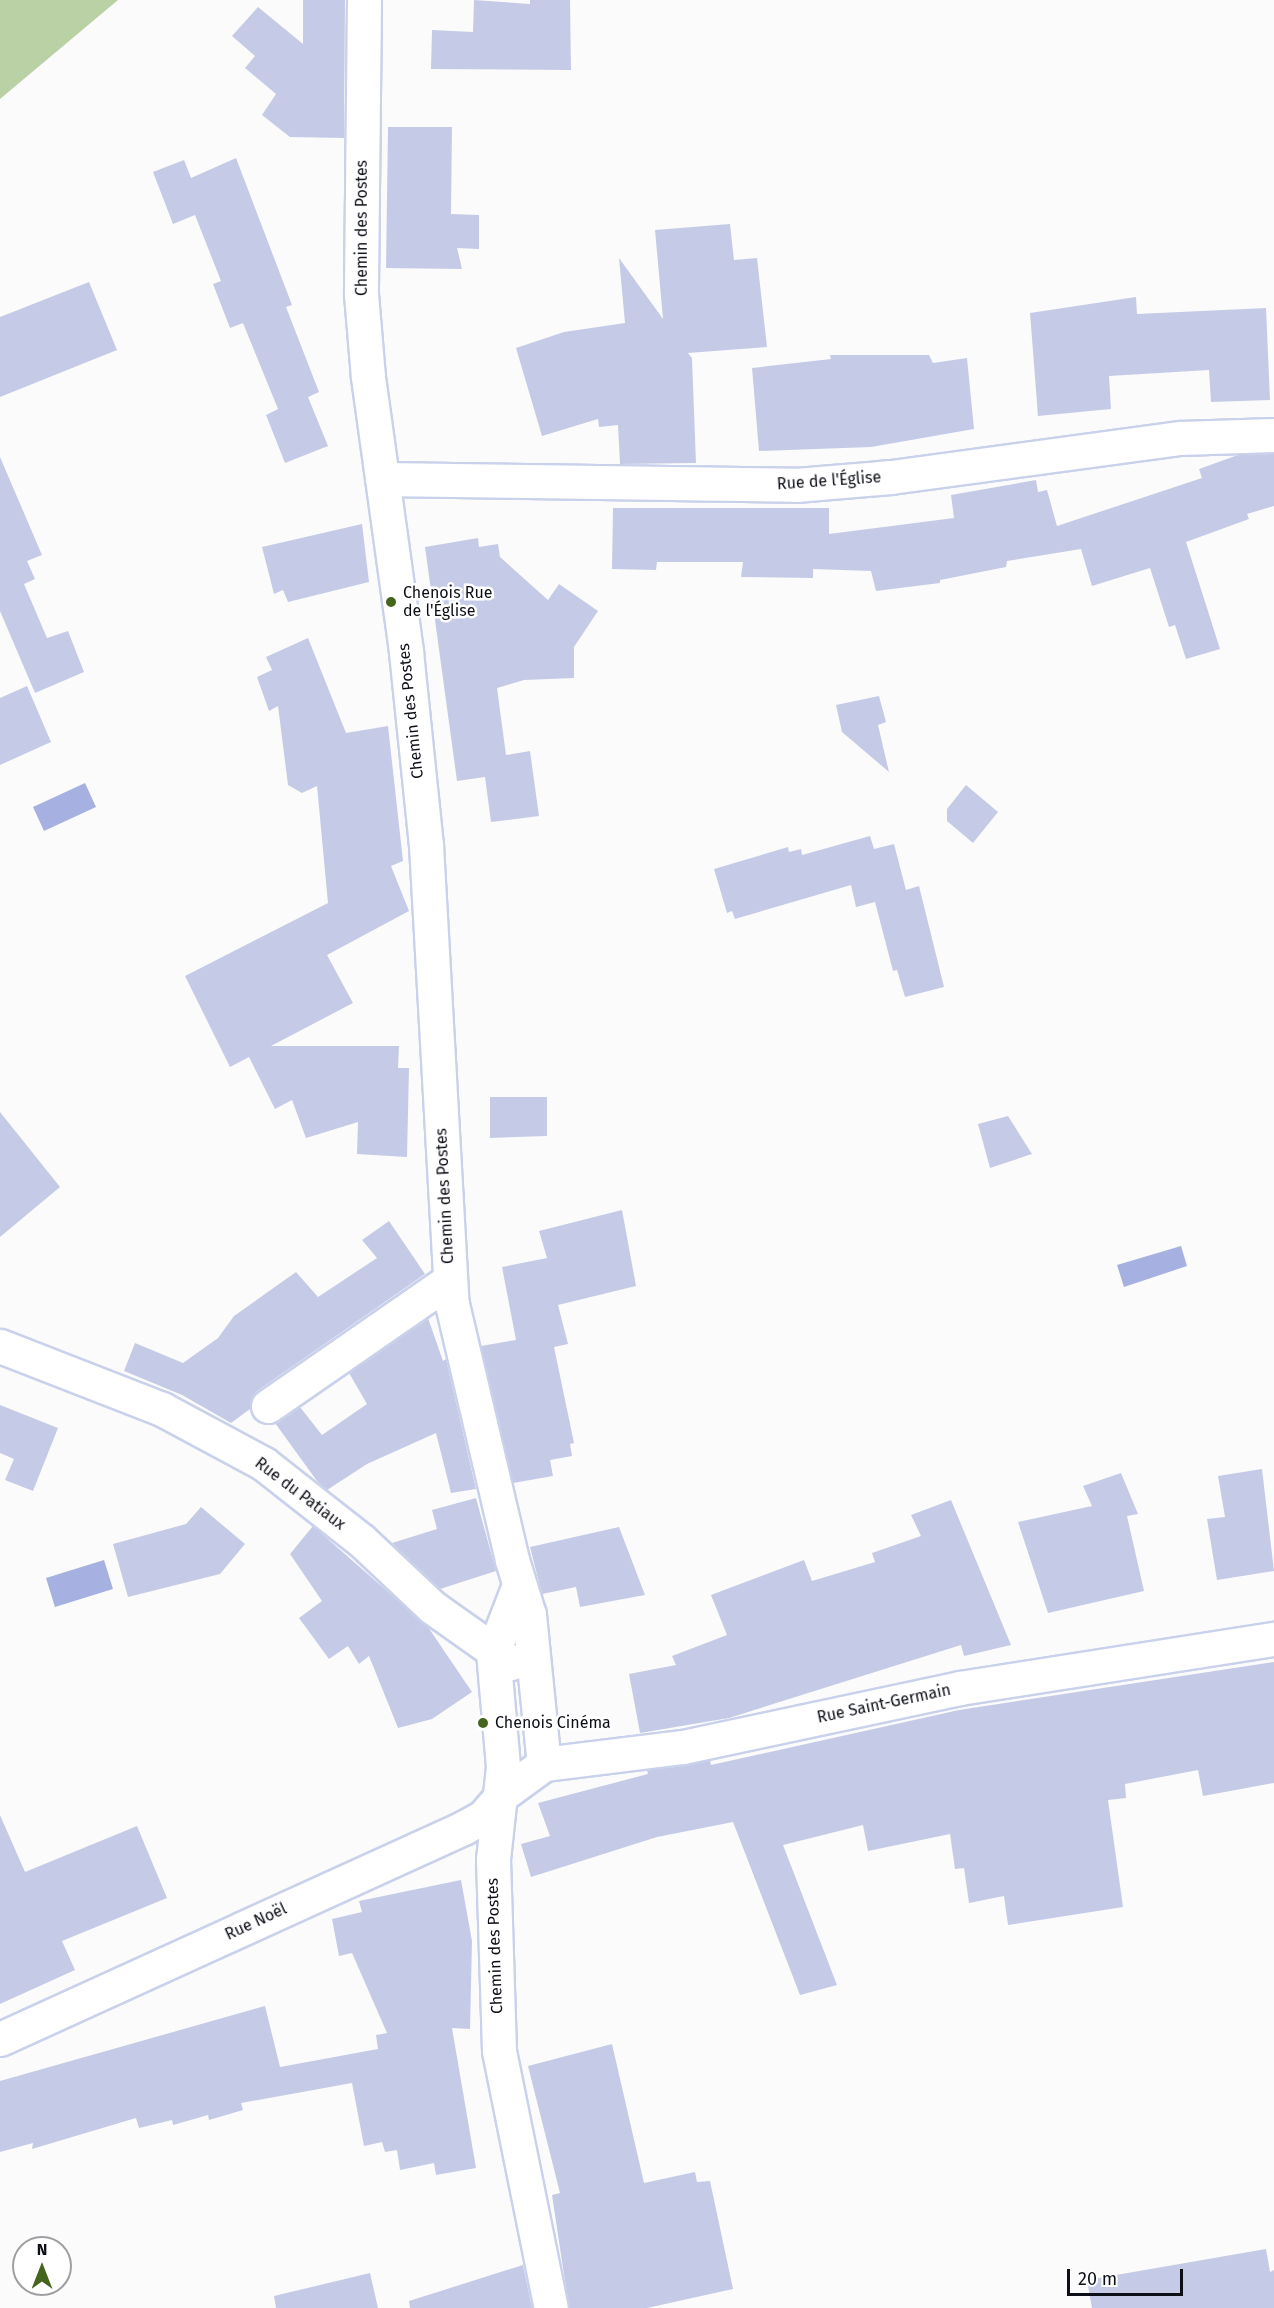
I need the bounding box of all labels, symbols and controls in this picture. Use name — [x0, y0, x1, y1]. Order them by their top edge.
street label: Chemin des Postes — [352, 160, 372, 296]
street label: Rue de l'Église — [776, 468, 882, 494]
place label: Chenois Rue de l'Église — [403, 583, 493, 621]
marker: Chenois Rue de l'Église — [384, 595, 398, 609]
street label: Chemin des Postes — [394, 642, 428, 780]
street label: Chemin des Postes — [432, 1128, 458, 1264]
street label: Rue du Patiaux — [251, 1454, 349, 1534]
street label: Rue Saint-Germain — [815, 1680, 953, 1728]
place label: Chenois Cinéma — [495, 1713, 611, 1733]
marker: Chenois Cinéma — [476, 1716, 490, 1730]
street label: Chemin des Postes — [483, 1878, 507, 2014]
street label: Rue Noël — [222, 1899, 290, 1945]
north arrow — [12, 2236, 72, 2296]
text: N — [37, 2240, 47, 2259]
scale bar — [1070, 2257, 1186, 2295]
text: 20 m — [1078, 2268, 1117, 2290]

